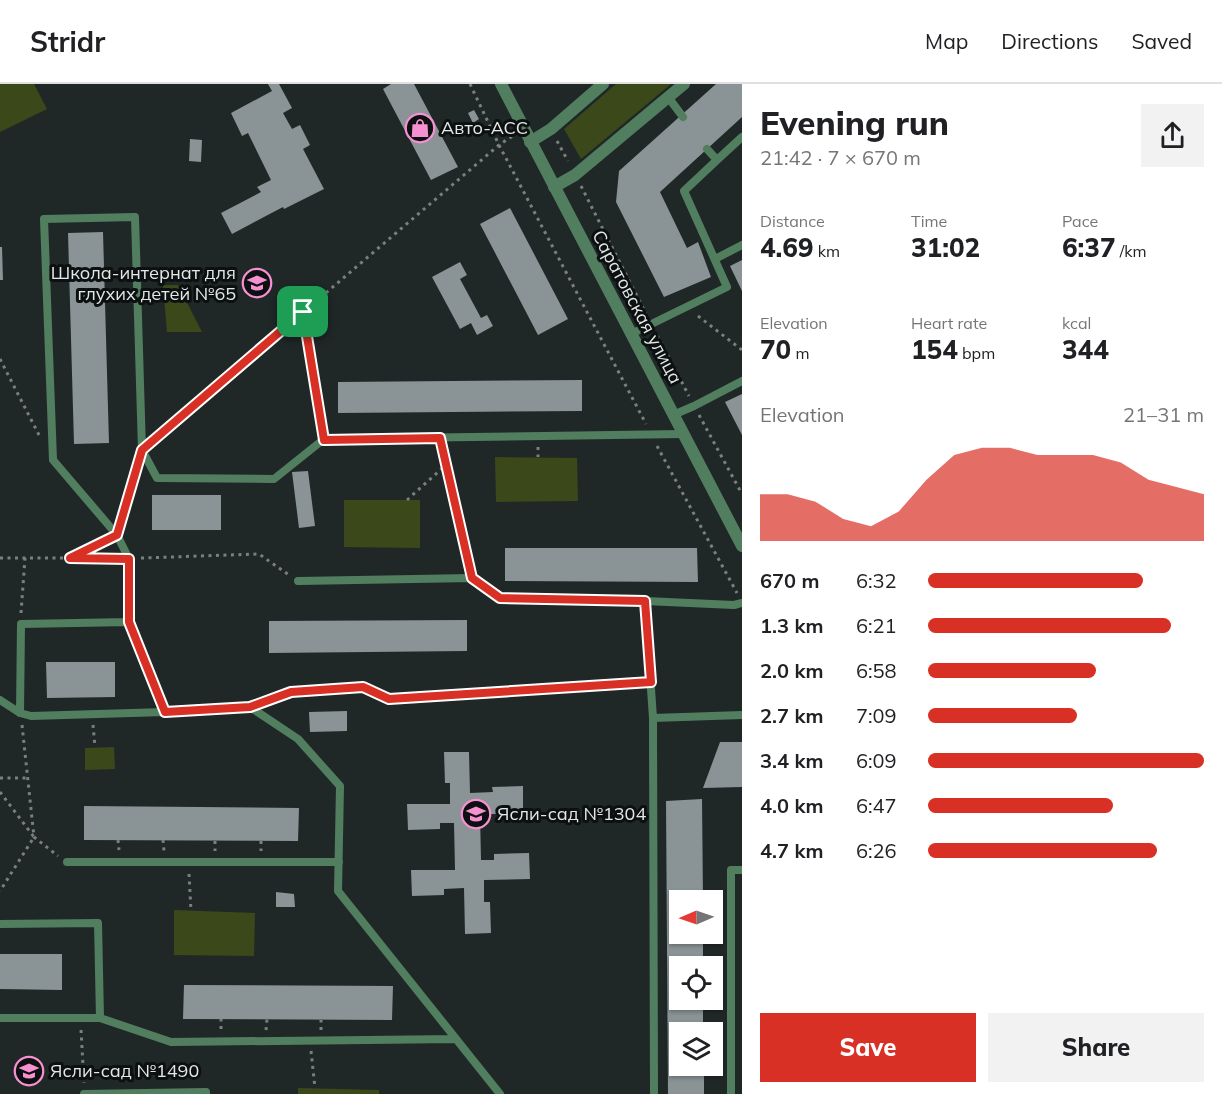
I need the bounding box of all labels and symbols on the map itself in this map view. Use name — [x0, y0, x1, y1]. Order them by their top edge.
shop icon: Авто-АСС — [404, 112, 436, 144]
place label: Авто-АСС — [441, 116, 528, 139]
street label: Саратовская улица — [587, 226, 688, 387]
place label: Школа-интернат для глухих детей №65 — [51, 261, 236, 305]
school or university icon: Школа-интернат для глухих детей №65 — [241, 267, 273, 299]
pin — [277, 286, 328, 337]
school or university icon: Ясли-сад №1304 — [460, 798, 492, 830]
place label: Ясли-сад №1304 — [497, 802, 646, 825]
north arrow — [669, 890, 723, 944]
school or university icon: Ясли-сад №1490 — [13, 1055, 45, 1087]
place label: Ясли-сад №1490 — [50, 1059, 199, 1082]

